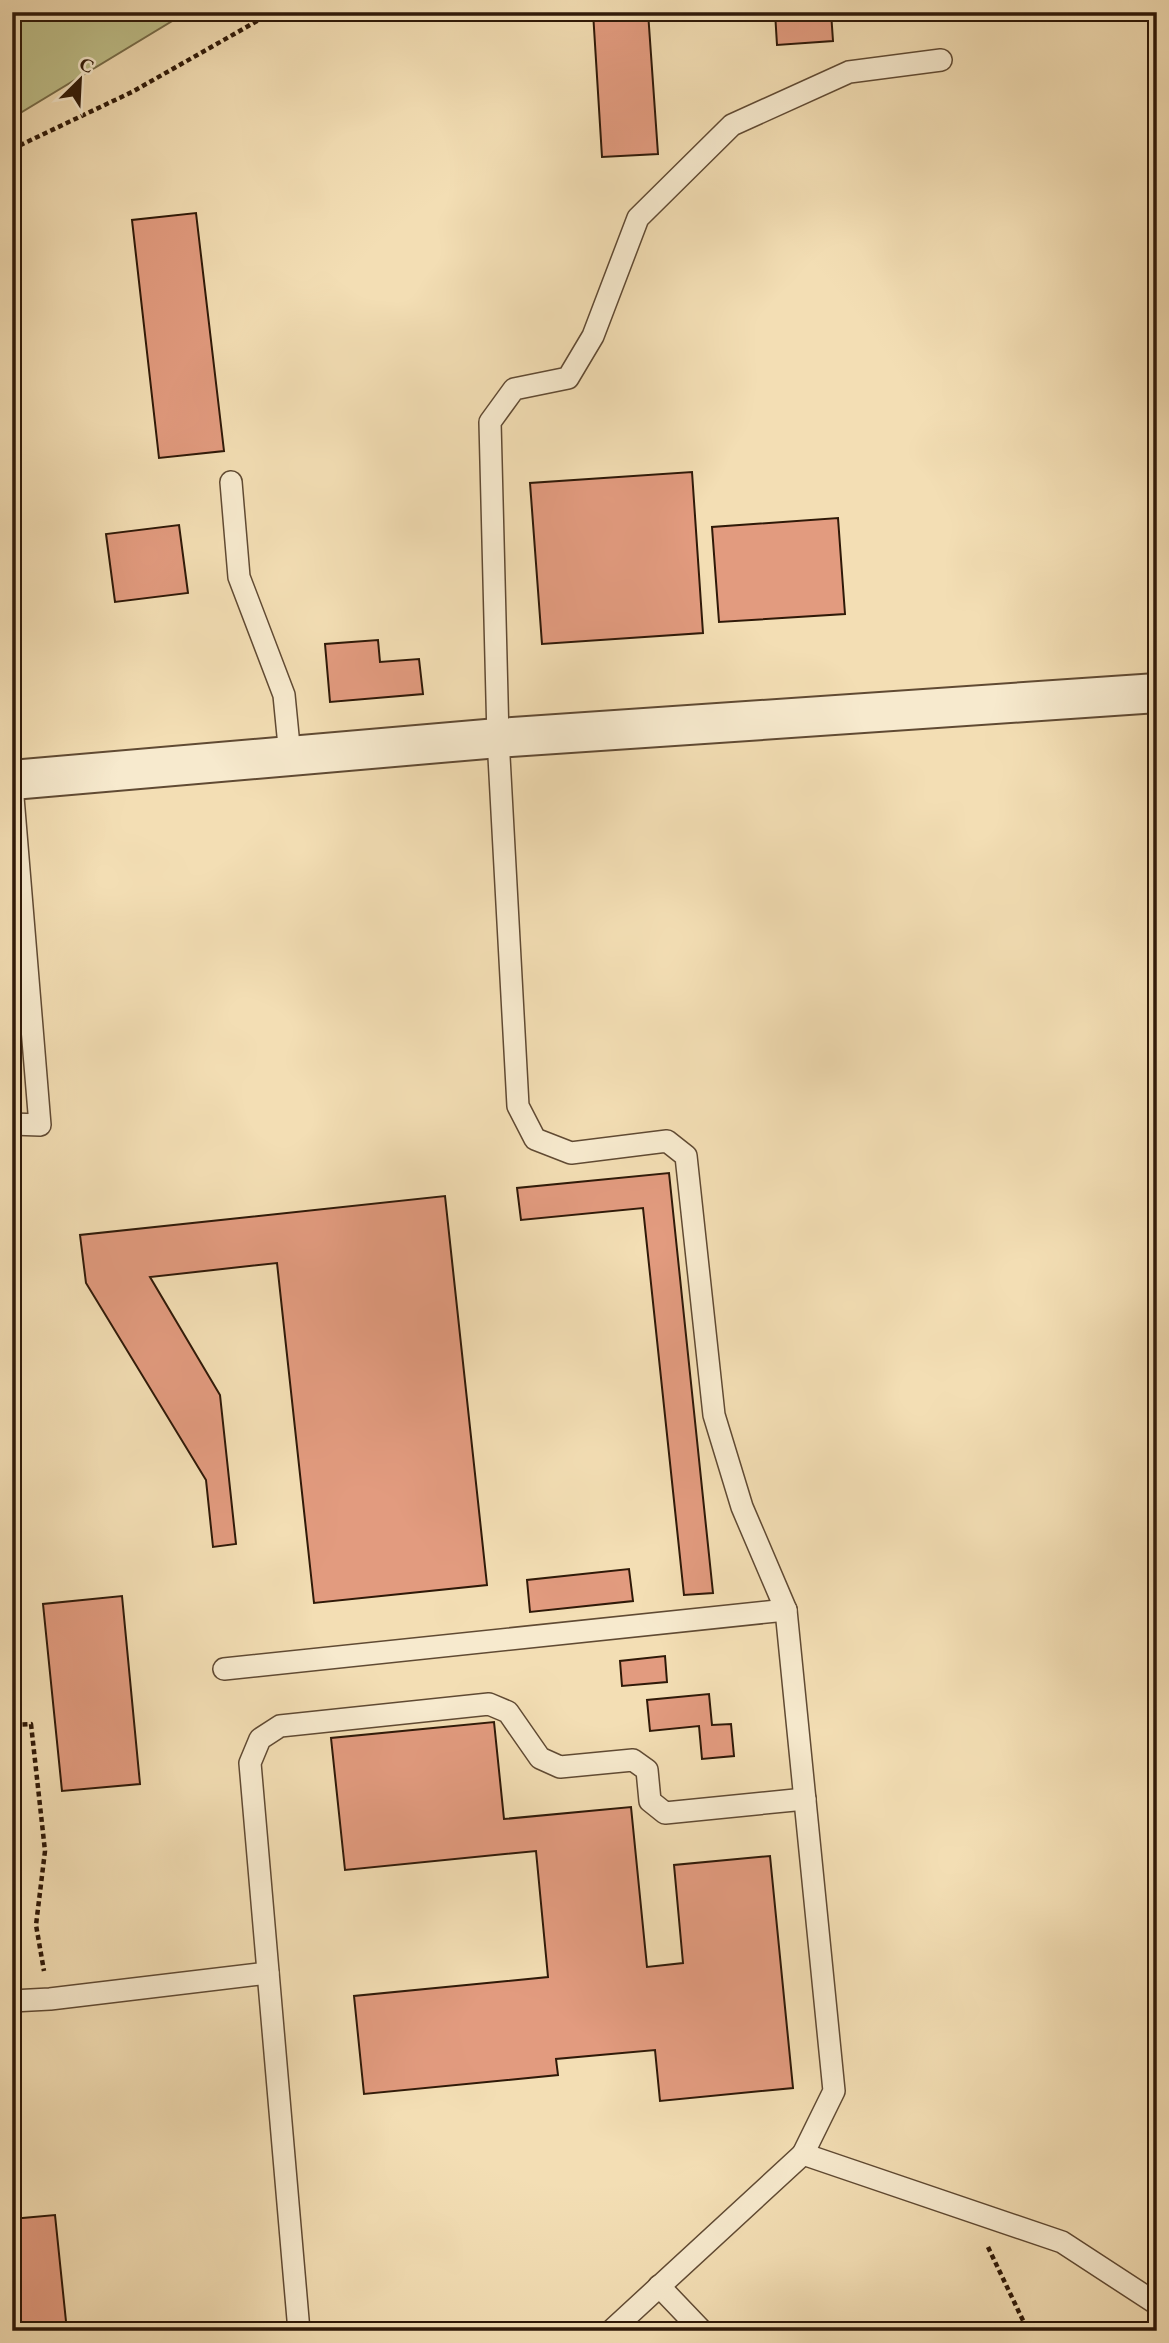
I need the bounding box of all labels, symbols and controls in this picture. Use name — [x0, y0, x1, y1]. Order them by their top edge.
north arrow — [46, 46, 116, 116]
text: С — [75, 51, 98, 79]

